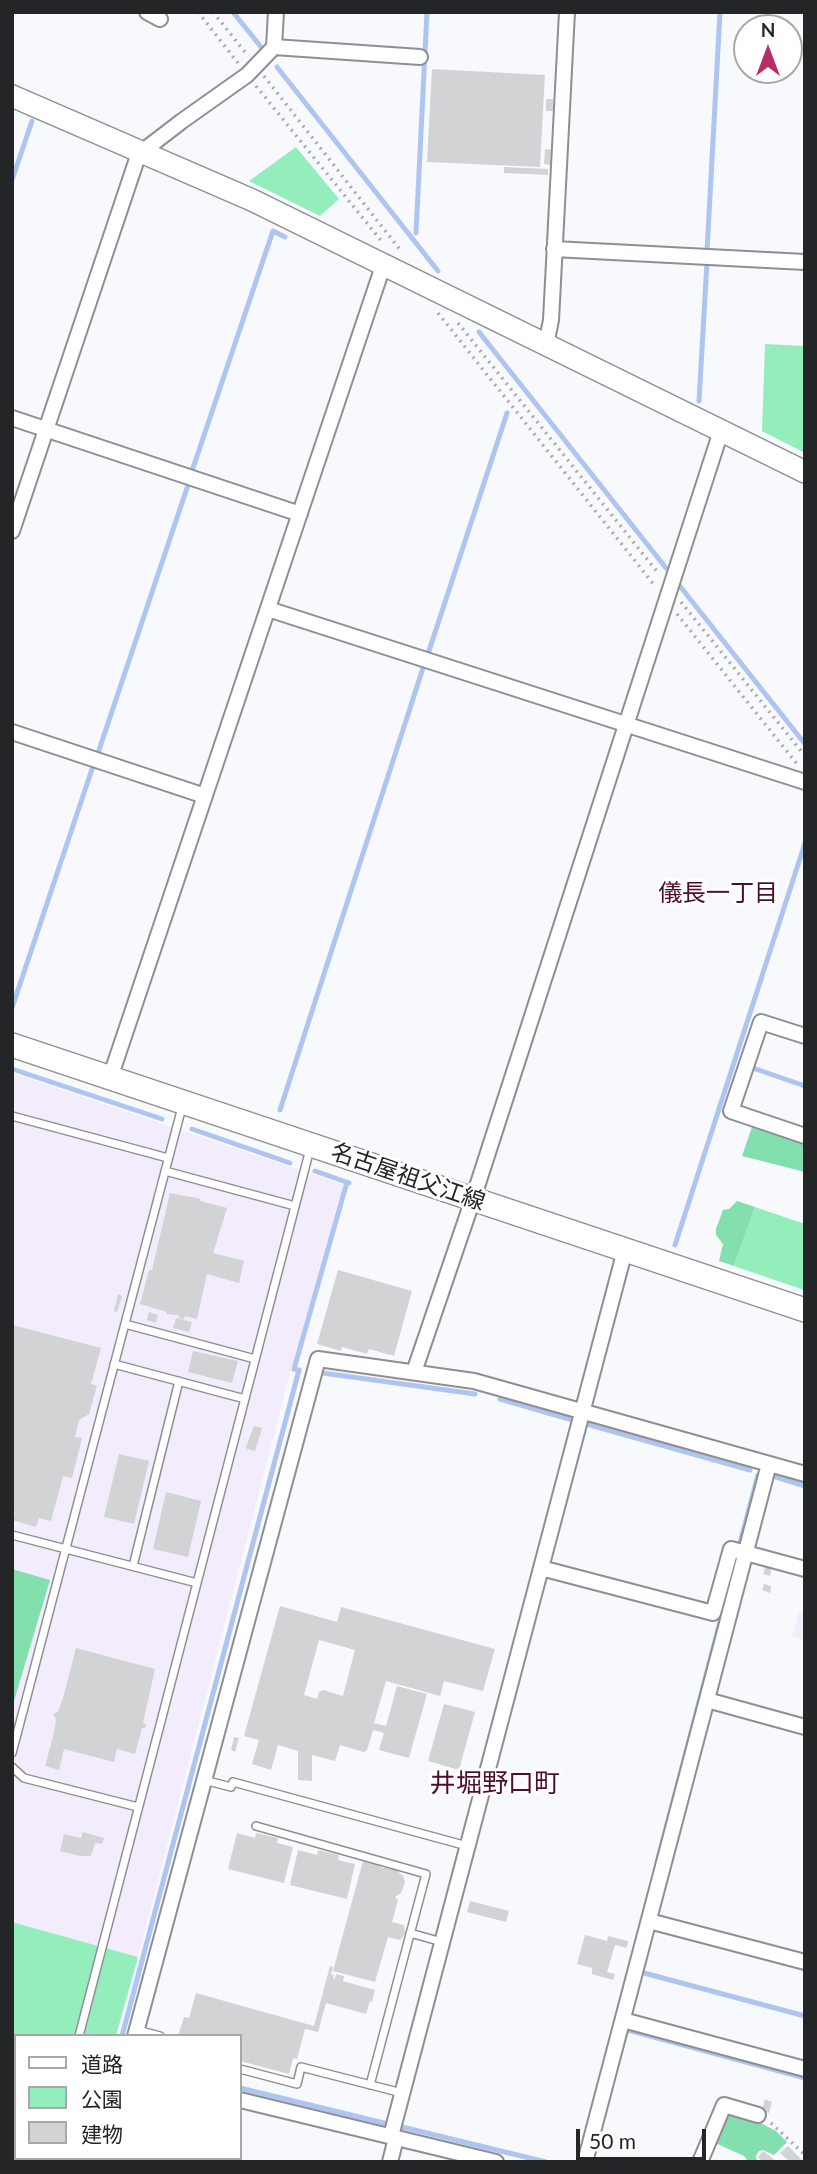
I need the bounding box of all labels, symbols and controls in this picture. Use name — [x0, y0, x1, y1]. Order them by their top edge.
north arrow — [733, 14, 803, 84]
text: N — [761, 18, 775, 41]
district label: 儀長一丁目 — [658, 879, 778, 907]
street label: 名古屋祖父江線 — [327, 1138, 489, 1216]
district label: 井堀野口町 — [430, 1768, 560, 1800]
legend — [14, 2034, 242, 2160]
text: 道路 — [81, 2051, 123, 2076]
text: 公園 — [81, 2086, 123, 2111]
scale bar — [579, 2114, 708, 2158]
text: 建物 — [81, 2121, 123, 2146]
text: 50 m — [589, 2128, 636, 2153]

